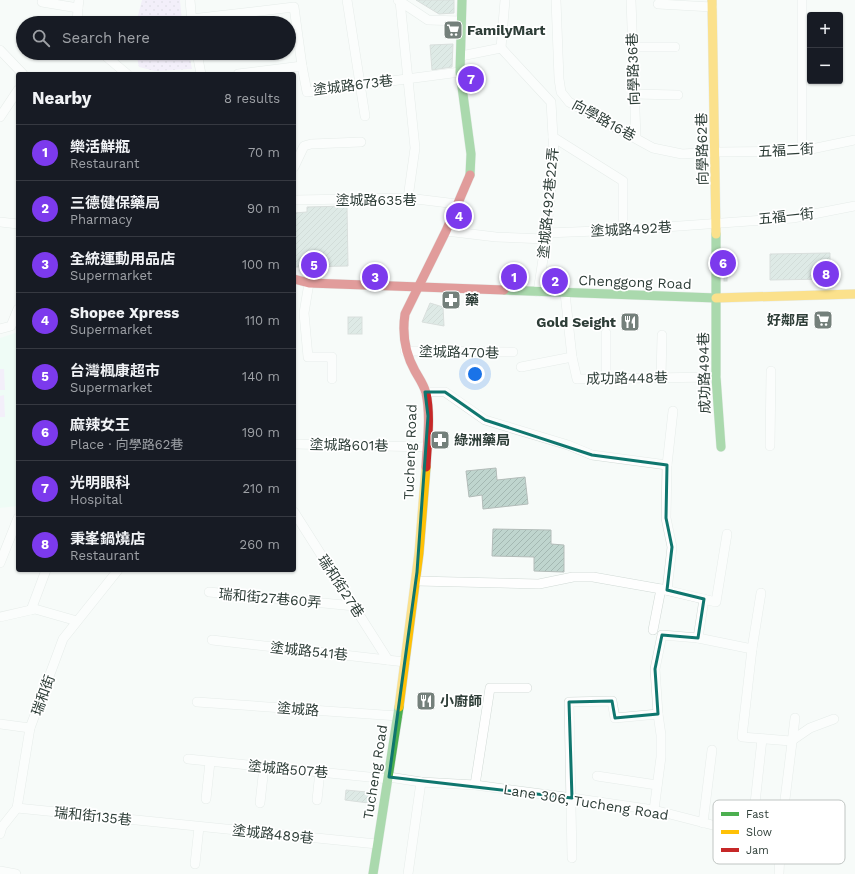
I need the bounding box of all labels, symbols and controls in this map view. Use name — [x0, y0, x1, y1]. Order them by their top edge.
map controls — [807, 12, 843, 84]
button: + — [807, 12, 843, 48]
search box — [16, 16, 296, 60]
supermarket icon: FamilyMart — [442, 19, 464, 41]
place label: FamilyMart — [467, 22, 545, 38]
icon: search — [30, 27, 52, 49]
text: Search here — [62, 29, 150, 47]
street label: 向學路36巷 — [624, 32, 642, 106]
button: − — [807, 48, 843, 84]
pin: 7 — [458, 64, 484, 94]
street label: 塗城路673巷 — [312, 72, 394, 98]
text: Nearby — [32, 88, 91, 108]
text: 8 results — [224, 91, 280, 106]
street label: 向學路16巷 — [570, 96, 638, 144]
street label: 向學路62巷 — [693, 113, 711, 185]
text: 樂活鮮瓶 — [70, 138, 130, 156]
street label: 五福二街 — [758, 141, 814, 159]
text: 1 — [42, 145, 48, 160]
text: 70 m — [248, 145, 280, 160]
street label: 塗城路492巷22弄 — [535, 147, 561, 259]
text: Restaurant — [70, 156, 140, 171]
street label: 塗城路635巷 — [336, 192, 416, 208]
text: 三德健保藥局 — [70, 194, 160, 212]
text: 2 — [41, 201, 49, 216]
text: 90 m — [247, 201, 280, 216]
pin: 4 — [446, 201, 472, 231]
street label: 五福一街 — [757, 205, 815, 227]
text: Pharmacy — [70, 212, 132, 227]
street label: 塗城路492巷 — [590, 219, 672, 239]
pin: 6 — [710, 248, 736, 278]
text: 全統運動用品店 — [70, 250, 175, 268]
pin: 5 — [301, 250, 327, 280]
text: 3 — [41, 257, 49, 272]
text: 100 m — [242, 257, 280, 272]
pin: 8 — [813, 259, 839, 289]
pin: 3 — [362, 262, 388, 292]
pin: 1 — [501, 262, 527, 292]
pin: 2 — [542, 266, 568, 296]
text: Supermarket — [70, 268, 152, 283]
street label: Chenggong Road — [578, 272, 692, 292]
pharmacy icon: 藥 — [440, 289, 462, 311]
place label: 藥 — [465, 292, 479, 308]
text: Shopee Xpress — [70, 304, 179, 322]
supermarket icon: 好鄰居 — [812, 309, 834, 331]
restaurant icon: Gold Seight — [619, 311, 641, 333]
place label: 好鄰居 — [767, 312, 809, 328]
text: 4 — [41, 313, 49, 328]
text: 110 m — [245, 313, 280, 328]
place label: Gold Seight — [536, 314, 616, 330]
text: Supermarket — [70, 322, 152, 337]
street label: 成功路494巷 — [695, 332, 713, 414]
street label: 塗城路470巷 — [419, 343, 499, 361]
text: 台灣楓康超市 — [70, 362, 160, 380]
your location — [465, 364, 485, 384]
text: 5 — [41, 369, 49, 384]
text: 140 m — [242, 369, 280, 384]
street label: 成功路448巷 — [586, 369, 668, 387]
text: Supermarket — [70, 380, 152, 395]
street label: Tucheng Road — [400, 404, 420, 500]
text: 麻辣女王 — [70, 416, 130, 434]
text: 6 — [41, 425, 49, 440]
text: 190 m — [242, 425, 280, 440]
pharmacy icon: 綠洲藥局 — [429, 429, 451, 451]
place label: 綠洲藥局 — [454, 432, 510, 448]
street label: 塗城路601巷 — [310, 436, 388, 454]
text: Place · 向學路62巷 — [70, 437, 183, 452]
text: 光明眼科 — [70, 474, 130, 492]
text: 7 — [41, 481, 49, 496]
text: 210 m — [242, 481, 280, 496]
text: Hospital — [70, 492, 122, 507]
text: 秉峯鍋燒店 — [70, 530, 145, 548]
text: 8 — [41, 537, 49, 552]
text: 260 m — [240, 537, 280, 552]
text: Restaurant — [70, 548, 140, 563]
street label: 瑞和街27巷 — [315, 552, 367, 620]
street label: 瑞和街27巷60弄 — [218, 586, 322, 610]
street label: 塗城路541巷 — [269, 639, 349, 663]
street label: 瑞和街 — [28, 673, 58, 717]
restaurant icon: 小廚師 — [415, 690, 437, 712]
place label: 小廚師 — [440, 693, 482, 709]
street label: 塗城路 — [276, 700, 320, 718]
street label: Tucheng Road — [360, 723, 390, 821]
street label: 塗城路507巷 — [247, 758, 329, 780]
street label: Lane 306, Tucheng Road — [502, 781, 670, 823]
legend — [713, 800, 845, 864]
street label: 瑞和街135巷 — [53, 804, 133, 828]
text: Fast — [746, 808, 769, 821]
street label: 塗城路489巷 — [231, 822, 315, 846]
text: Slow — [746, 826, 772, 839]
text: Jam — [746, 844, 769, 857]

